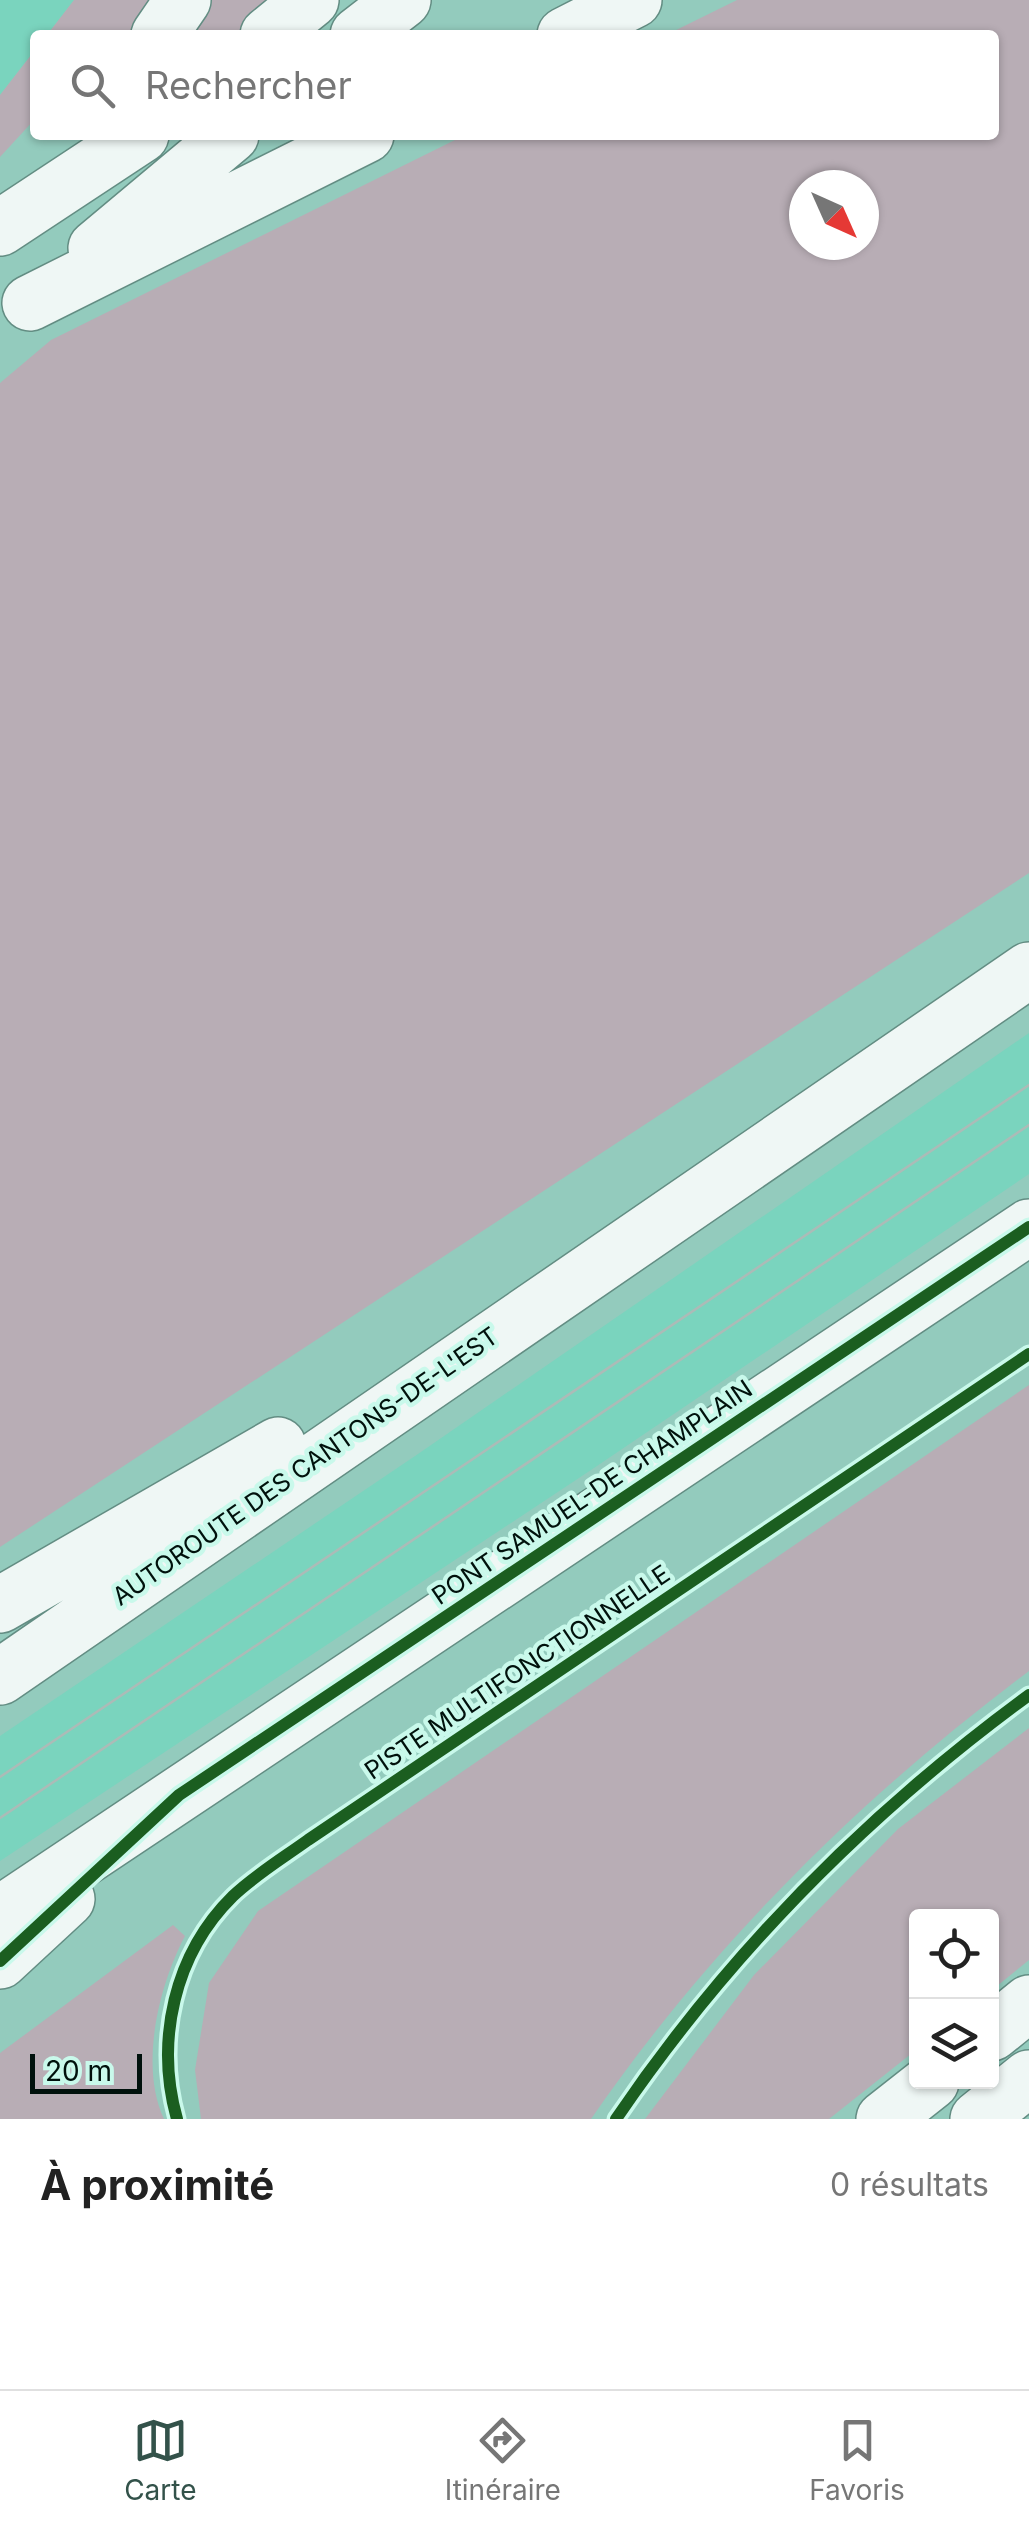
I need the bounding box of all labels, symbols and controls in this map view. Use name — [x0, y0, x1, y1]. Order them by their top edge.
search box — [30, 30, 999, 140]
icon: search — [65, 58, 120, 113]
text: Rechercher — [145, 62, 352, 108]
north arrow — [789, 170, 879, 260]
street label: AUTOROUTE DES CANTONS-DE-L'EST — [106, 1321, 504, 1611]
street label: PONT SAMUEL-DE CHAMPLAIN — [426, 1373, 758, 1611]
street label: PISTE MULTIFONCTIONNELLE — [359, 1558, 675, 1786]
map controls — [909, 1909, 999, 2089]
button: locate — [909, 1909, 999, 1999]
button: layers — [909, 1999, 999, 2089]
scale bar — [30, 2049, 142, 2094]
text: 20 m — [45, 2054, 112, 2088]
text: À proximité — [40, 2159, 274, 2210]
text: 0 résultats — [830, 2165, 989, 2204]
tab: Carte — [124, 2413, 197, 2507]
tab: Itinéraire — [445, 2413, 561, 2507]
tab: Favoris — [809, 2413, 905, 2507]

